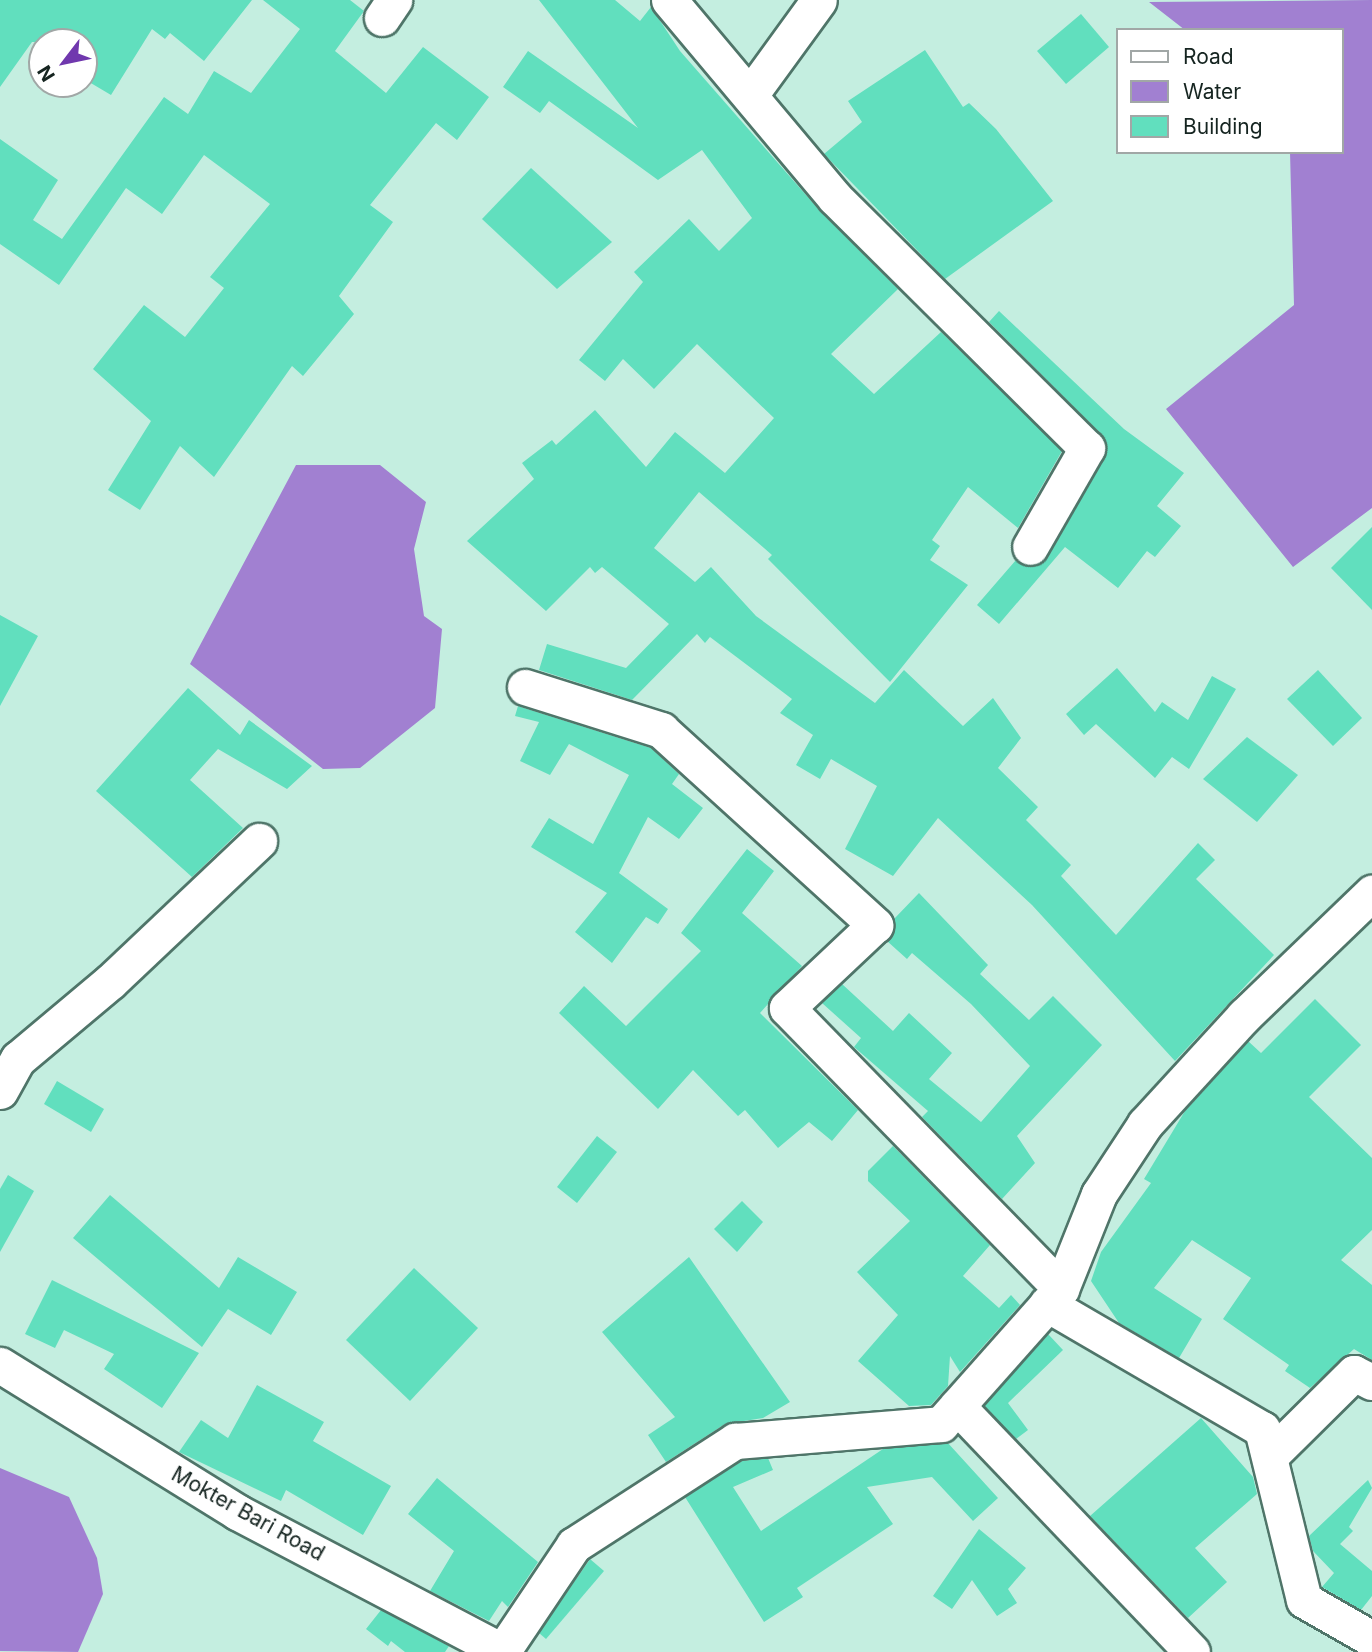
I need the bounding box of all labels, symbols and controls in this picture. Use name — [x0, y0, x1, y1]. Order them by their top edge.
north arrow — [28, 28, 98, 98]
legend — [1116, 28, 1344, 154]
text: Road — [1183, 44, 1234, 69]
text: N — [33, 61, 60, 86]
text: Water — [1183, 79, 1241, 104]
text: Building — [1183, 114, 1263, 139]
street label: Mokter Bari Road — [167, 1461, 329, 1567]

